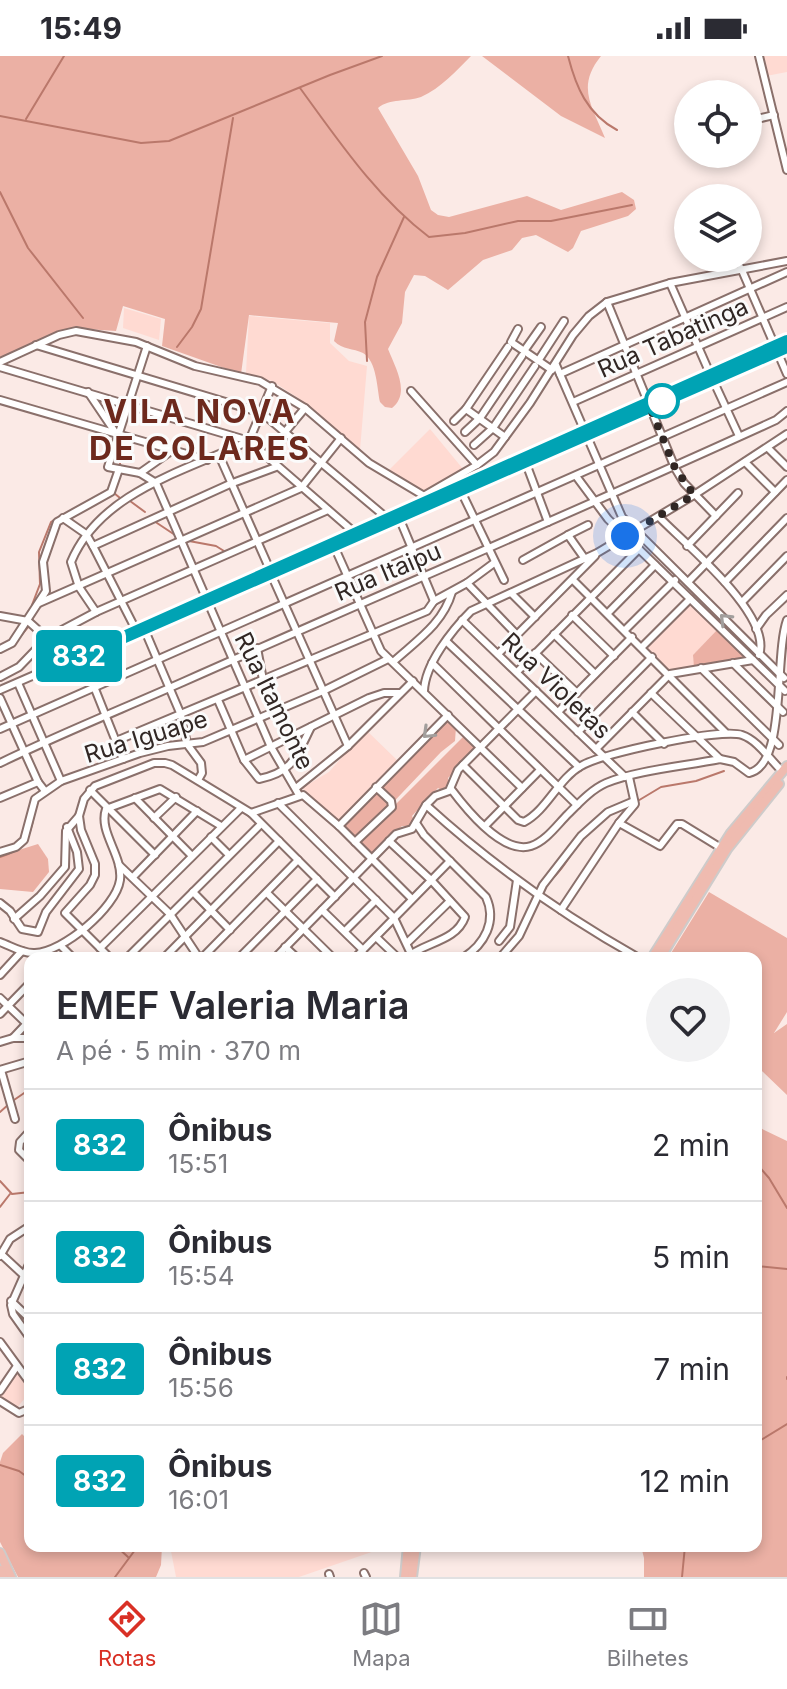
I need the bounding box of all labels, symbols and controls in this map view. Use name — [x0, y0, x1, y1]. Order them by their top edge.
text: 15:49 — [40, 10, 122, 46]
map controls — [674, 80, 762, 272]
button: locate — [674, 80, 762, 168]
button: layers — [674, 184, 762, 272]
street label: Rua Tabatinga — [593, 291, 752, 384]
unlabelled marker — [645, 384, 679, 418]
district label: VILA NOVA DE COLARES — [89, 392, 311, 468]
your location — [605, 516, 645, 556]
street label: Rua Itaipu — [330, 536, 445, 607]
one-way arrow — [720, 614, 734, 628]
street label: Rua Violetas — [496, 626, 617, 745]
street label: Rua Itamonte — [229, 627, 320, 774]
line badge: 832 — [33, 630, 125, 682]
text: 832 — [52, 639, 106, 673]
street label: Rua Iguape — [81, 704, 211, 769]
one-way arrow — [423, 724, 437, 739]
button: heart — [646, 978, 730, 1062]
text: EMEF Valeria Maria — [56, 982, 410, 1028]
text: A pé · 5 min · 370 m — [56, 1035, 301, 1066]
text: Ônibus — [168, 1112, 272, 1148]
text: 2 min — [652, 1127, 730, 1163]
text: 832 — [73, 1128, 127, 1162]
text: 15:51 — [168, 1148, 228, 1179]
text: Ônibus — [168, 1224, 272, 1260]
text: 5 min — [652, 1239, 730, 1275]
text: 832 — [73, 1240, 127, 1274]
text: 15:54 — [168, 1260, 234, 1291]
text: Ônibus — [168, 1336, 272, 1372]
text: 7 min — [653, 1351, 730, 1387]
text: 832 — [73, 1352, 127, 1386]
text: 15:56 — [168, 1372, 234, 1403]
text: Ônibus — [168, 1448, 272, 1484]
text: 12 min — [640, 1463, 730, 1499]
text: 832 — [73, 1464, 127, 1498]
text: 16:01 — [168, 1484, 229, 1515]
tab: Rotas — [98, 1597, 156, 1671]
tab: Mapa — [352, 1597, 411, 1671]
tab: Bilhetes — [607, 1597, 689, 1671]

